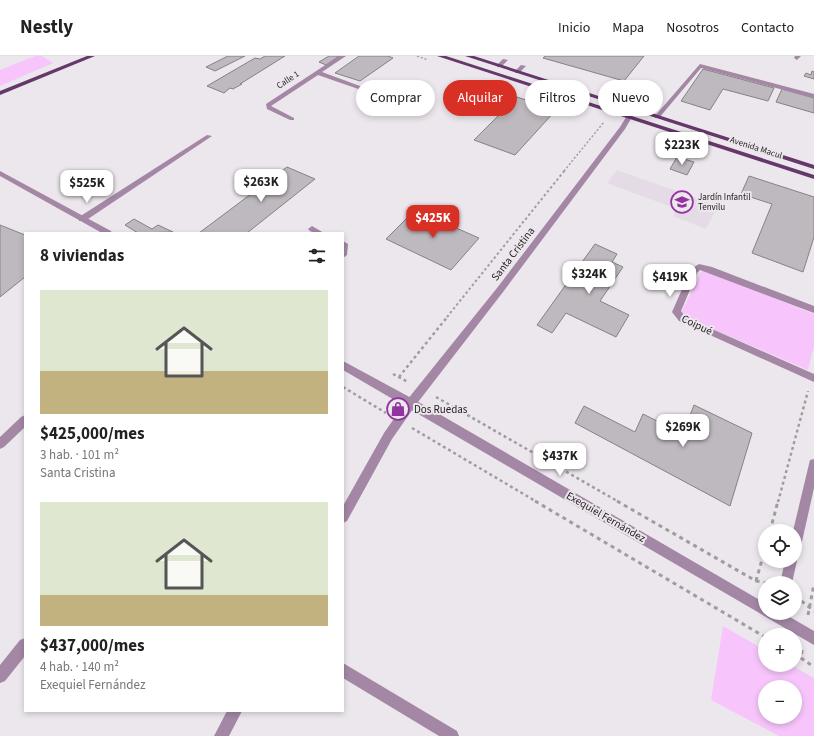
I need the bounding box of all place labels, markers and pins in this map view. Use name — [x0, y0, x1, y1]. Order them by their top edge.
pin: $223K — [654, 132, 710, 166]
pin: $263K — [233, 169, 289, 203]
pin: $525K — [59, 170, 115, 204]
school or university icon: Jardín Infantil Tenvilu — [669, 189, 695, 215]
place label: Jardín Infantil Tenvilu — [698, 191, 751, 214]
pin: $425K — [405, 205, 461, 239]
pin: $324K — [561, 261, 617, 295]
pin: $419K — [642, 264, 698, 298]
shop icon: Dos Ruedas — [385, 396, 411, 422]
place label: Dos Ruedas — [414, 402, 468, 417]
pin: $269K — [655, 414, 711, 448]
pin: $437K — [532, 443, 588, 477]

